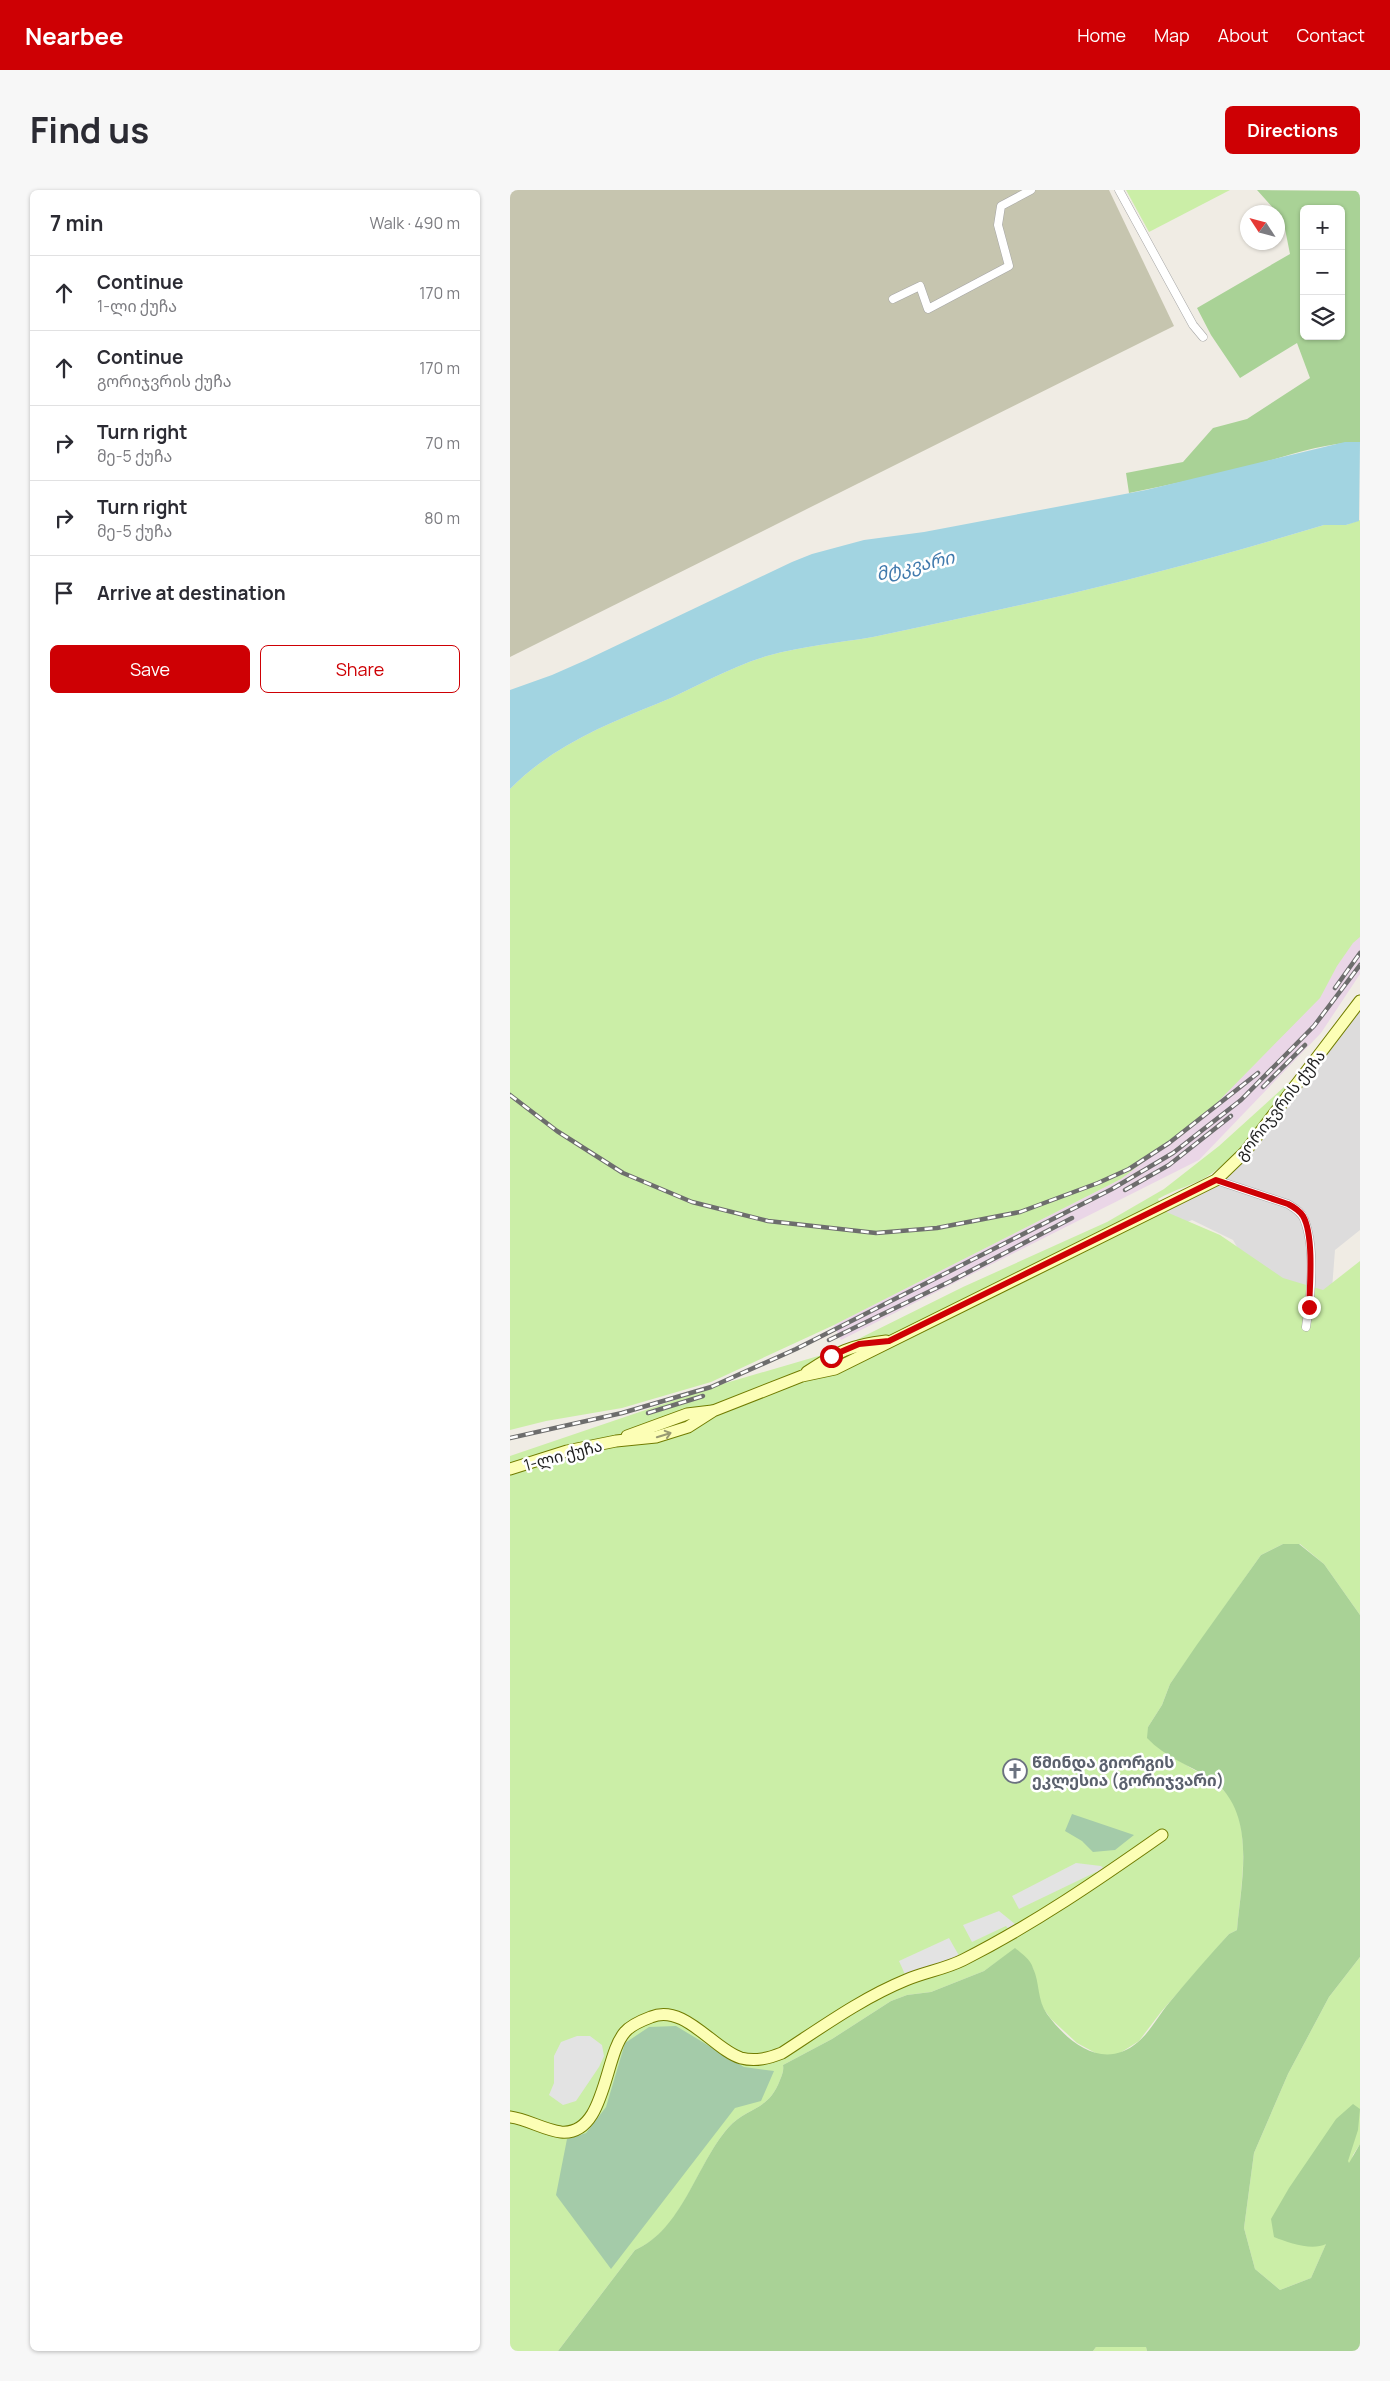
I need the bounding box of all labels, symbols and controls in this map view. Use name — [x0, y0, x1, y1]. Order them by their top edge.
text: Nearbee — [25, 19, 124, 52]
text: Home — [1077, 23, 1126, 47]
text: Map — [1154, 23, 1190, 47]
text: About — [1218, 23, 1268, 47]
text: Contact — [1296, 23, 1365, 47]
text: Find us — [30, 106, 149, 154]
button: Directions — [1225, 106, 1360, 154]
north arrow — [1240, 205, 1285, 250]
map controls — [1300, 205, 1345, 340]
button: + — [1300, 205, 1345, 250]
text: 7 min — [50, 209, 103, 237]
text: Walk · 490 m — [369, 212, 460, 234]
button: − — [1300, 250, 1345, 295]
text: Continue — [97, 269, 183, 295]
icon: ahead — [50, 279, 78, 307]
text: 170 m — [419, 282, 460, 304]
text: 1-ლი ქუჩა — [97, 295, 177, 317]
button: layers — [1300, 295, 1345, 340]
text: Continue — [97, 344, 183, 370]
icon: ahead — [50, 354, 78, 382]
text: 170 m — [419, 357, 460, 379]
text: გორიჯვრის ქუჩა — [97, 370, 232, 392]
text: Turn right — [97, 419, 187, 445]
icon: right — [50, 429, 78, 457]
text: 70 m — [425, 432, 460, 454]
text: მე-5 ქუჩა — [97, 445, 172, 467]
text: Turn right — [97, 494, 187, 520]
icon: right — [50, 504, 78, 532]
text: 80 m — [424, 507, 460, 529]
text: მე-5 ქუჩა — [97, 520, 172, 542]
water label: მტკვარი — [874, 544, 957, 586]
icon: arrive — [50, 579, 78, 607]
text: Arrive at destination — [97, 580, 286, 606]
button: Save — [50, 645, 250, 693]
button: Share — [260, 645, 460, 693]
street label: გორიჯვრის ქუჩა — [1230, 1045, 1330, 1165]
route end — [1298, 1296, 1321, 1319]
route start — [820, 1345, 843, 1368]
one-way arrow — [656, 1429, 672, 1439]
street label: 1-ლი ქუჩა — [521, 1434, 605, 1476]
place label: წმინდა გიორგის ეკლესია (გორიჯვარი) — [1032, 1751, 1224, 1791]
church icon: წმინდა გიორგის ეკლესია (გორიჯვარი) — [1002, 1758, 1028, 1784]

